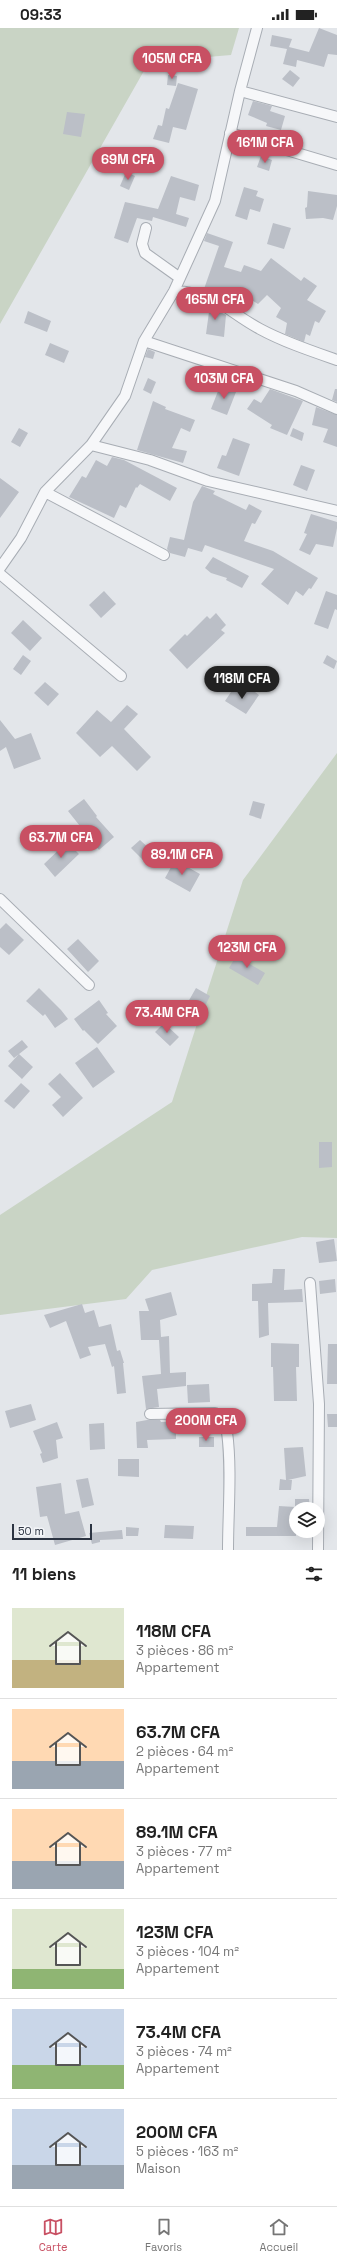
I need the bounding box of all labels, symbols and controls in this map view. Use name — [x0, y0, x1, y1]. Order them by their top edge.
text: 09:33 — [20, 5, 62, 24]
pin: 105M CFA — [131, 46, 213, 80]
text: 105M CFA — [142, 50, 202, 67]
pin: 161M CFA — [224, 130, 306, 164]
text: 161M CFA — [236, 134, 294, 151]
pin: 69M CFA — [91, 147, 165, 181]
text: 69M CFA — [101, 151, 155, 168]
pin: 165M CFA — [174, 287, 256, 321]
text: 165M CFA — [185, 291, 245, 308]
pin: 103M CFA — [183, 366, 265, 400]
text: 103M CFA — [194, 370, 254, 387]
pin: 118M CFA — [201, 666, 283, 700]
text: 118M CFA — [213, 670, 271, 687]
pin: 63.7M CFA — [15, 825, 107, 859]
text: 63.7M CFA — [29, 829, 93, 846]
pin: 89.1M CFA — [136, 842, 228, 876]
text: 89.1M CFA — [151, 846, 213, 863]
pin: 123M CFA — [206, 935, 288, 969]
text: 123M CFA — [217, 939, 277, 956]
pin: 73.4M CFA — [121, 1000, 213, 1034]
text: 73.4M CFA — [134, 1004, 200, 1021]
pin: 200M CFA — [165, 1408, 247, 1442]
text: 200M CFA — [175, 1412, 237, 1429]
map controls — [289, 1502, 325, 1538]
button: layers — [289, 1502, 325, 1538]
scale bar — [12, 1522, 92, 1541]
text: 50 m — [18, 1524, 44, 1538]
text: 11 biens — [12, 1563, 76, 1585]
icon: filters — [303, 1563, 325, 1585]
text: 118M CFA — [136, 1620, 211, 1642]
icon: home — [44, 1624, 92, 1672]
text: 3 pièces · 86 m² — [136, 1642, 233, 1659]
text: Appartement — [136, 1659, 219, 1676]
text: 63.7M CFA — [136, 1721, 220, 1743]
icon: home — [44, 1725, 92, 1773]
text: 2 pièces · 64 m² — [136, 1743, 233, 1760]
text: Appartement — [136, 1760, 219, 1777]
text: 89.1M CFA — [136, 1821, 218, 1843]
icon: home — [44, 1825, 92, 1873]
text: 3 pièces · 77 m² — [136, 1843, 232, 1860]
text: Appartement — [136, 1860, 219, 1877]
text: 123M CFA — [136, 1921, 214, 1943]
icon: home — [44, 1925, 92, 1973]
text: 3 pièces · 104 m² — [136, 1943, 239, 1960]
text: Appartement — [136, 1960, 219, 1977]
text: 73.4M CFA — [136, 2021, 221, 2043]
icon: home — [44, 2025, 92, 2073]
text: 3 pièces · 74 m² — [136, 2043, 232, 2060]
text: Appartement — [136, 2060, 219, 2077]
text: 200M CFA — [136, 2121, 218, 2143]
icon: home — [44, 2125, 92, 2173]
text: 5 pièces · 163 m² — [136, 2143, 238, 2160]
text: Maison — [136, 2160, 181, 2177]
tab: Carte — [39, 2216, 68, 2254]
tab: Favoris — [145, 2216, 182, 2254]
tab: Accueil — [260, 2216, 298, 2254]

